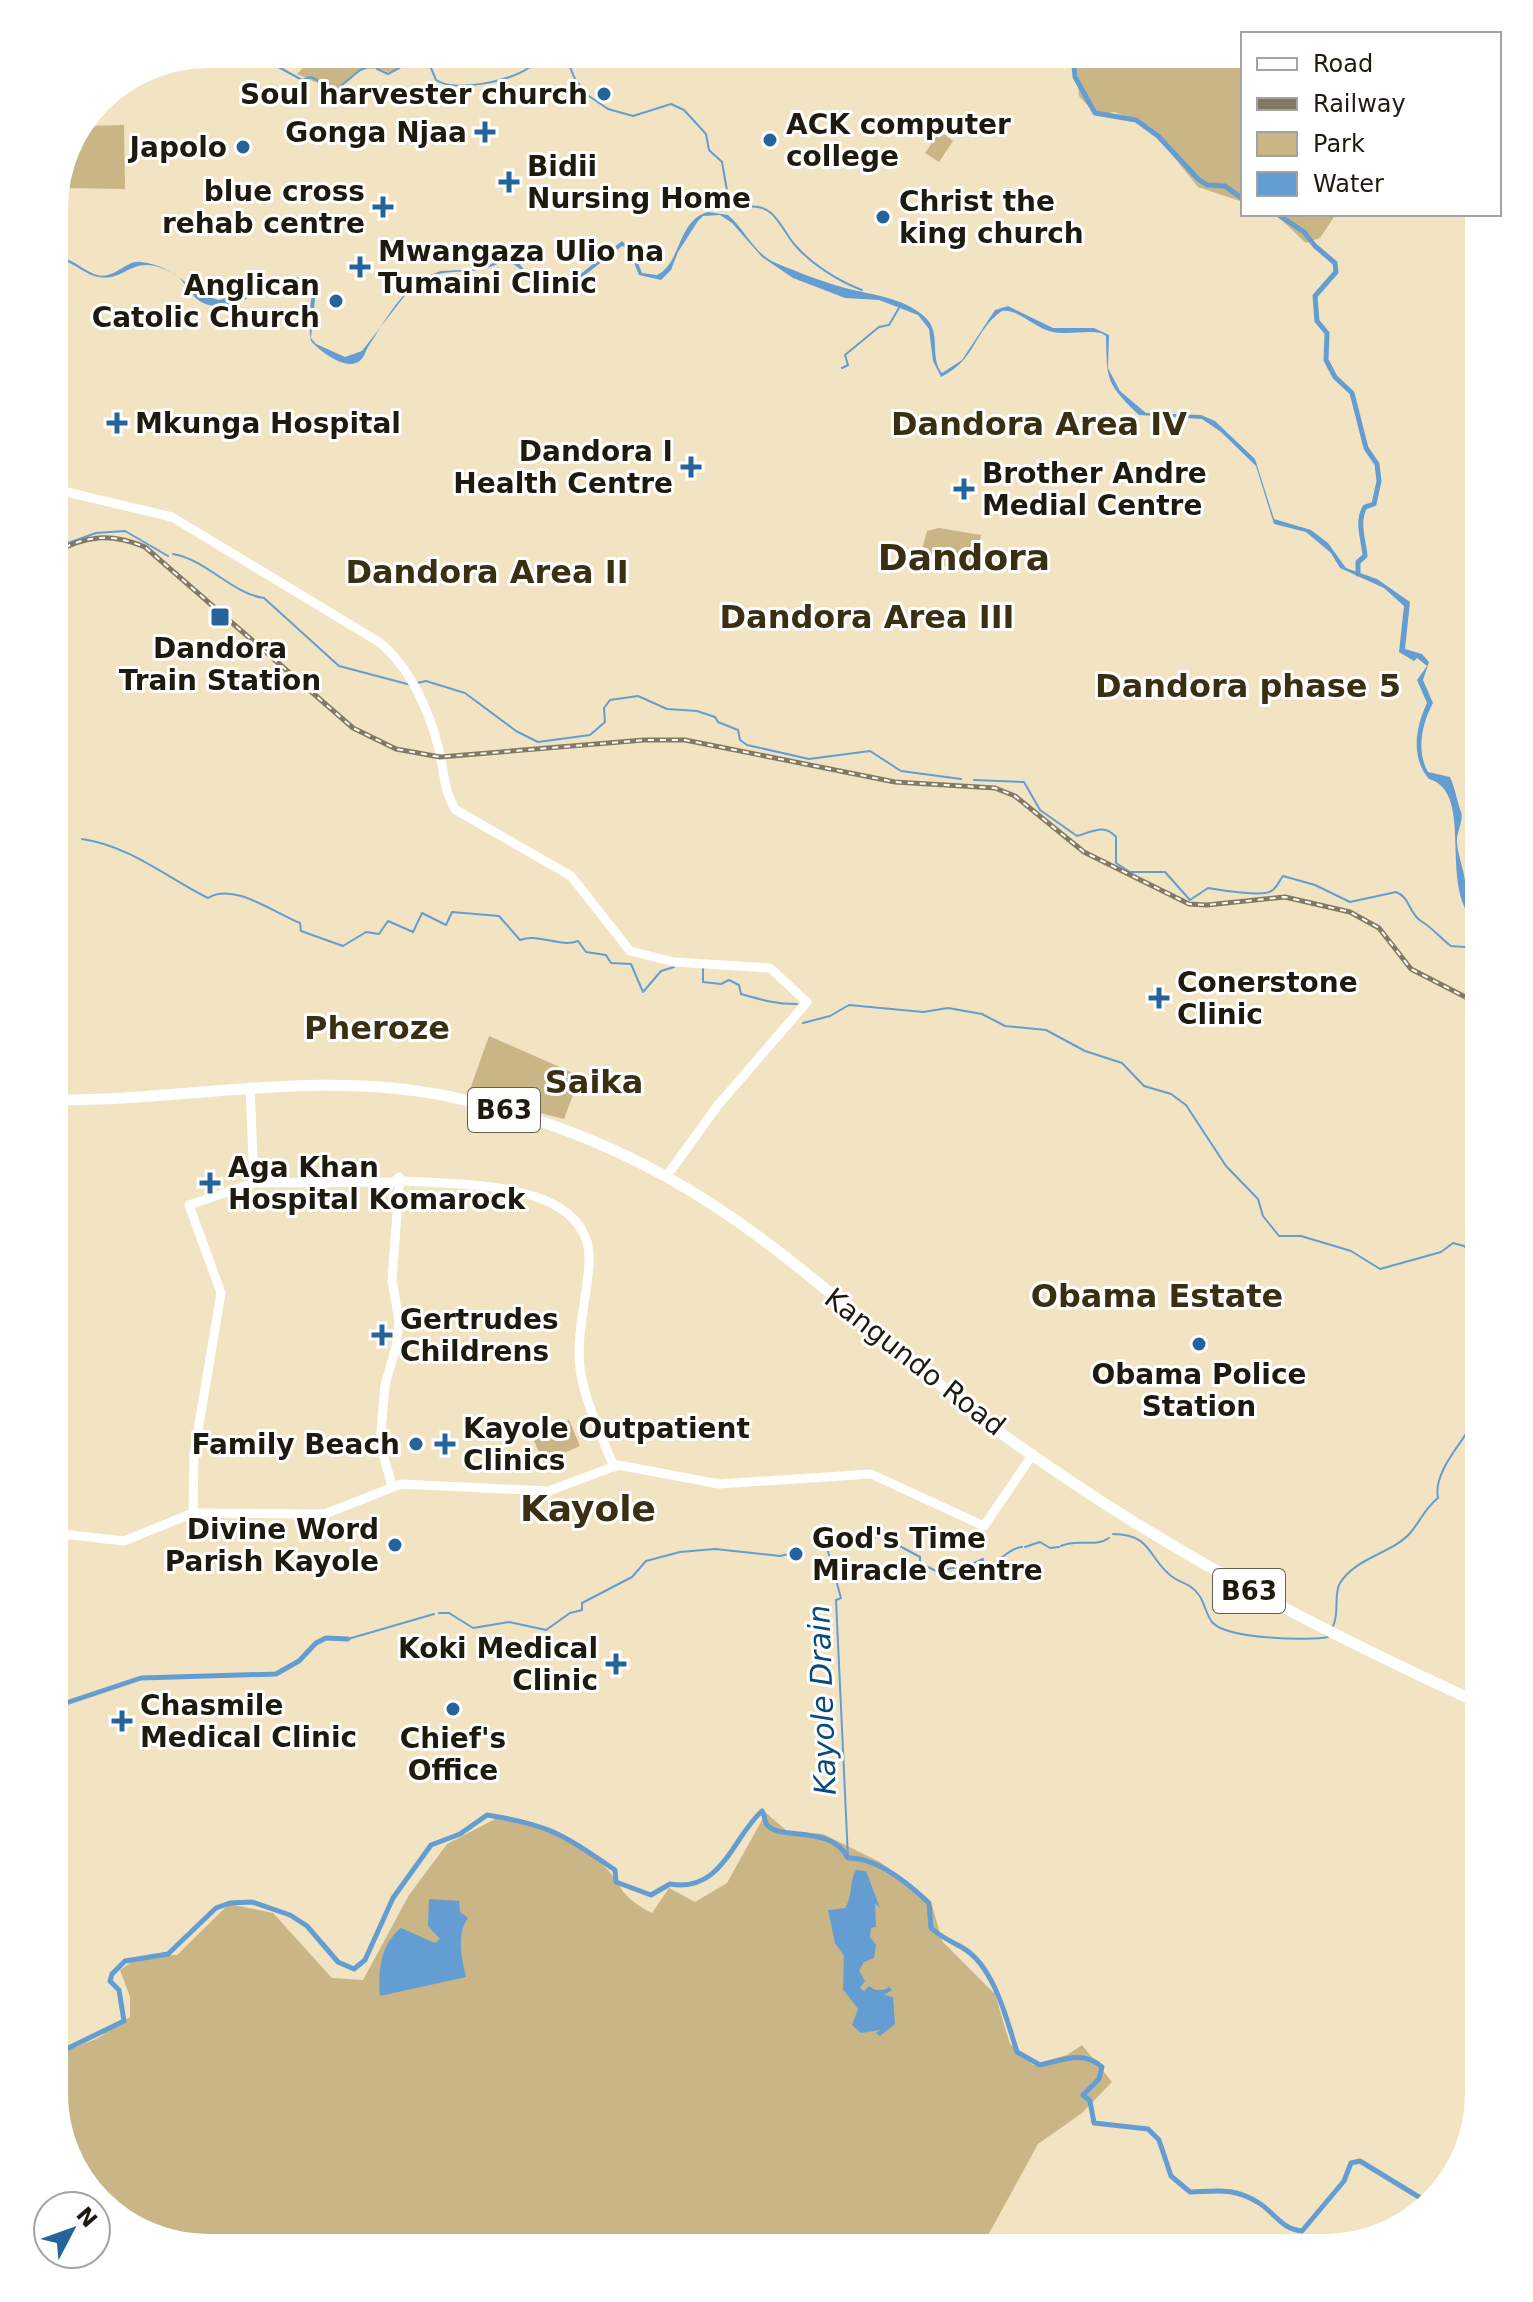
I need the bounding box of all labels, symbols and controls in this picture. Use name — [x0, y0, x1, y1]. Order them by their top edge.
legend — [1241, 32, 1501, 216]
text: Road — [1313, 50, 1373, 78]
place label: Soul harvester church — [240, 78, 588, 111]
marker: Soul harvester church — [595, 85, 613, 103]
text: Railway — [1313, 90, 1406, 118]
place label: ACK computer college — [786, 108, 1011, 173]
place label: Gonga Njaa — [285, 116, 467, 149]
marker: Gonga Njaa — [474, 121, 496, 143]
text: Park — [1313, 130, 1365, 158]
place label: Japolo — [128, 131, 227, 164]
marker: ACK computer college — [761, 131, 779, 149]
marker: Japolo — [234, 138, 252, 156]
place label: Bidii Nursing Home — [527, 150, 751, 215]
text: Water — [1313, 170, 1384, 198]
marker: Bidii Nursing Home — [498, 171, 520, 193]
place label: blue cross rehab centre — [162, 175, 365, 240]
place label: Christ the king church — [899, 185, 1084, 250]
marker: blue cross rehab centre — [372, 196, 394, 218]
marker: Christ the king church — [874, 208, 892, 226]
place label: Mwangaza Ulio na Tumaini Clinic — [378, 235, 664, 300]
marker: Mwangaza Ulio na Tumaini Clinic — [349, 256, 371, 278]
place label: Anglican Catolic Church — [92, 269, 320, 334]
marker: Anglican Catolic Church — [327, 292, 345, 310]
district label: Dandora Area IV — [891, 405, 1187, 443]
place label: Mkunga Hospital — [135, 407, 401, 440]
marker: Mkunga Hospital — [106, 412, 128, 434]
place label: Dandora I Health Centre — [453, 435, 673, 500]
marker: Dandora I Health Centre — [680, 456, 702, 478]
place label: Brother Andre Medial Centre — [982, 457, 1207, 522]
marker: Brother Andre Medial Centre — [953, 478, 975, 500]
district label: Dandora — [878, 537, 1050, 578]
district label: Dandora Area II — [345, 553, 629, 591]
district label: Dandora Area III — [719, 598, 1015, 636]
marker: Dandora Train Station — [209, 606, 231, 628]
place label: Dandora Train Station — [119, 632, 321, 697]
district label: Dandora phase 5 — [1095, 667, 1401, 705]
place label: Conerstone Clinic — [1177, 966, 1358, 1031]
marker: Conerstone Clinic — [1148, 987, 1170, 1009]
district label: Pheroze — [304, 1009, 450, 1047]
district label: Saika — [545, 1063, 643, 1101]
road number: B63 — [468, 1088, 540, 1132]
place label: Aga Khan Hospital Komarock — [228, 1151, 527, 1216]
marker: Aga Khan Hospital Komarock — [199, 1172, 221, 1194]
district label: Obama Estate — [1031, 1277, 1283, 1315]
street label: Kangundo Road — [818, 1281, 1012, 1443]
place label: Gertrudes Childrens — [400, 1303, 559, 1368]
marker: Gertrudes Childrens — [371, 1324, 393, 1346]
marker: Obama Police Station — [1190, 1335, 1208, 1353]
place label: Obama Police Station — [1091, 1358, 1307, 1423]
place label: Kayole Outpatient Clinics — [463, 1412, 750, 1477]
place label: Family Beach — [191, 1428, 400, 1461]
marker: Kayole Outpatient Clinics — [434, 1433, 456, 1455]
marker: Family Beach — [407, 1435, 425, 1453]
district label: Kayole — [520, 1488, 656, 1529]
place label: Divine Word Parish Kayole — [165, 1513, 379, 1578]
place label: God's Time Miracle Centre — [812, 1522, 1043, 1587]
marker: Divine Word Parish Kayole — [386, 1536, 404, 1554]
marker: God's Time Miracle Centre — [787, 1545, 805, 1563]
road number: B63 — [1213, 1569, 1285, 1613]
water label: Kayole Drain — [801, 1604, 843, 1796]
place label: Koki Medical Clinic — [398, 1632, 598, 1697]
marker: Koki Medical Clinic — [605, 1653, 627, 1675]
place label: Chasmile Medical Clinic — [140, 1689, 357, 1754]
marker: Chief's Office — [444, 1700, 462, 1718]
marker: Chasmile Medical Clinic — [111, 1710, 133, 1732]
place label: Chief's Office — [400, 1722, 506, 1787]
north arrow — [32, 2190, 112, 2270]
text: N — [71, 2202, 102, 2232]

